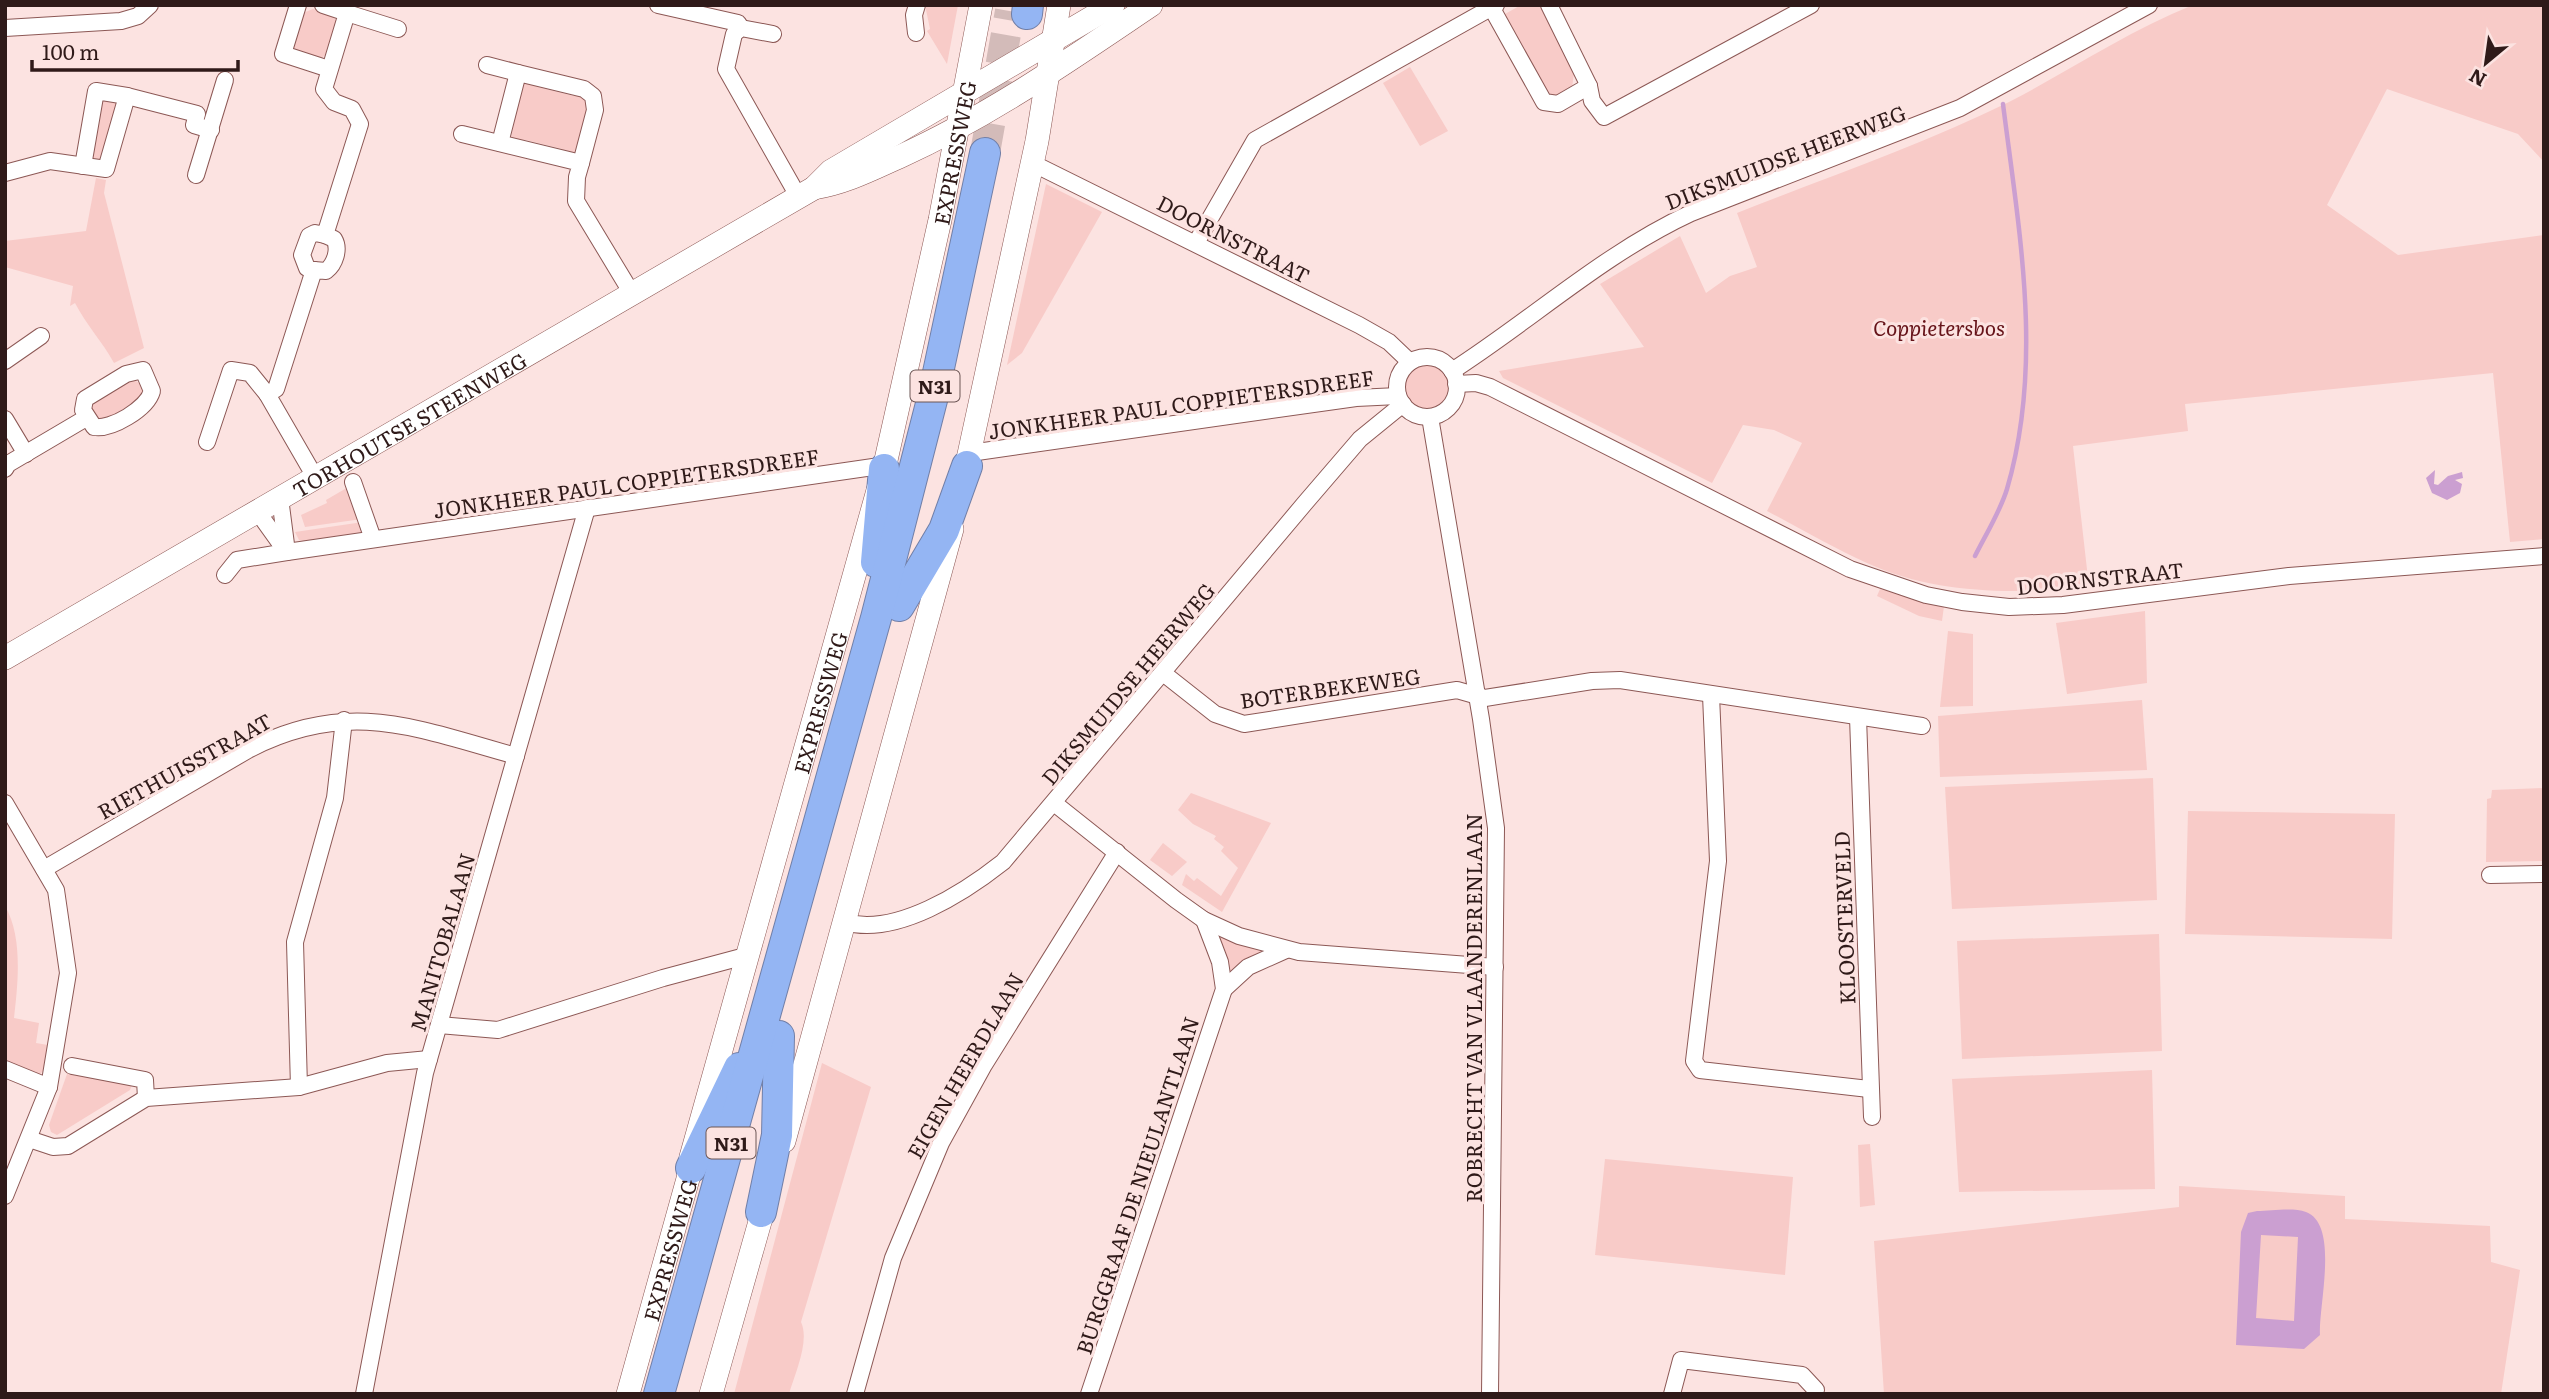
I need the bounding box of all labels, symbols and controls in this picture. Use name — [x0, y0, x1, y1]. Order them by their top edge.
scale bar — [32, 28, 238, 72]
north arrow — [2451, 28, 2521, 98]
text: 100 m — [42, 35, 99, 66]
text: N — [2463, 63, 2491, 95]
street label: EXPRESSWEG — [924, 77, 982, 228]
street label: DIKSMUIDSE HEERWEG — [1660, 96, 1910, 216]
street label: DOORNSTRAAT — [1152, 186, 1316, 290]
park label: Coppietersbos — [1873, 311, 2005, 342]
street label: TORHOUTSE STEENWEG — [286, 343, 532, 504]
street label: JONKHEER PAUL COPPIETERSDREEF — [986, 361, 1376, 445]
road number: N31 — [911, 370, 960, 402]
street label: JONKHEER PAUL COPPIETERSDREEF — [431, 440, 821, 524]
street label: DOORNSTRAAT — [2015, 553, 2185, 601]
street label: DIKSMUIDSE HEERWEG — [1033, 575, 1221, 791]
street label: EXPRESSWEG — [784, 627, 853, 777]
street label: BOTERBEKEWEG — [1238, 659, 1422, 715]
street label: RIETHUISSTRAAT — [91, 704, 277, 826]
street label: ROBRECHT VAN VLAANDERENLAAN — [1457, 813, 1488, 1203]
street label: KLOOSTERVELD — [1824, 831, 1862, 1005]
street label: MANITOBALAAN — [401, 849, 481, 1035]
street label: EIGEN HEERDLAAN — [898, 966, 1030, 1164]
street label: BURGGRAAF DE NIEULANTLAAN — [1067, 1012, 1205, 1358]
road number: N31 — [706, 1128, 756, 1158]
street label: EXPRESSWEG — [634, 1174, 703, 1324]

